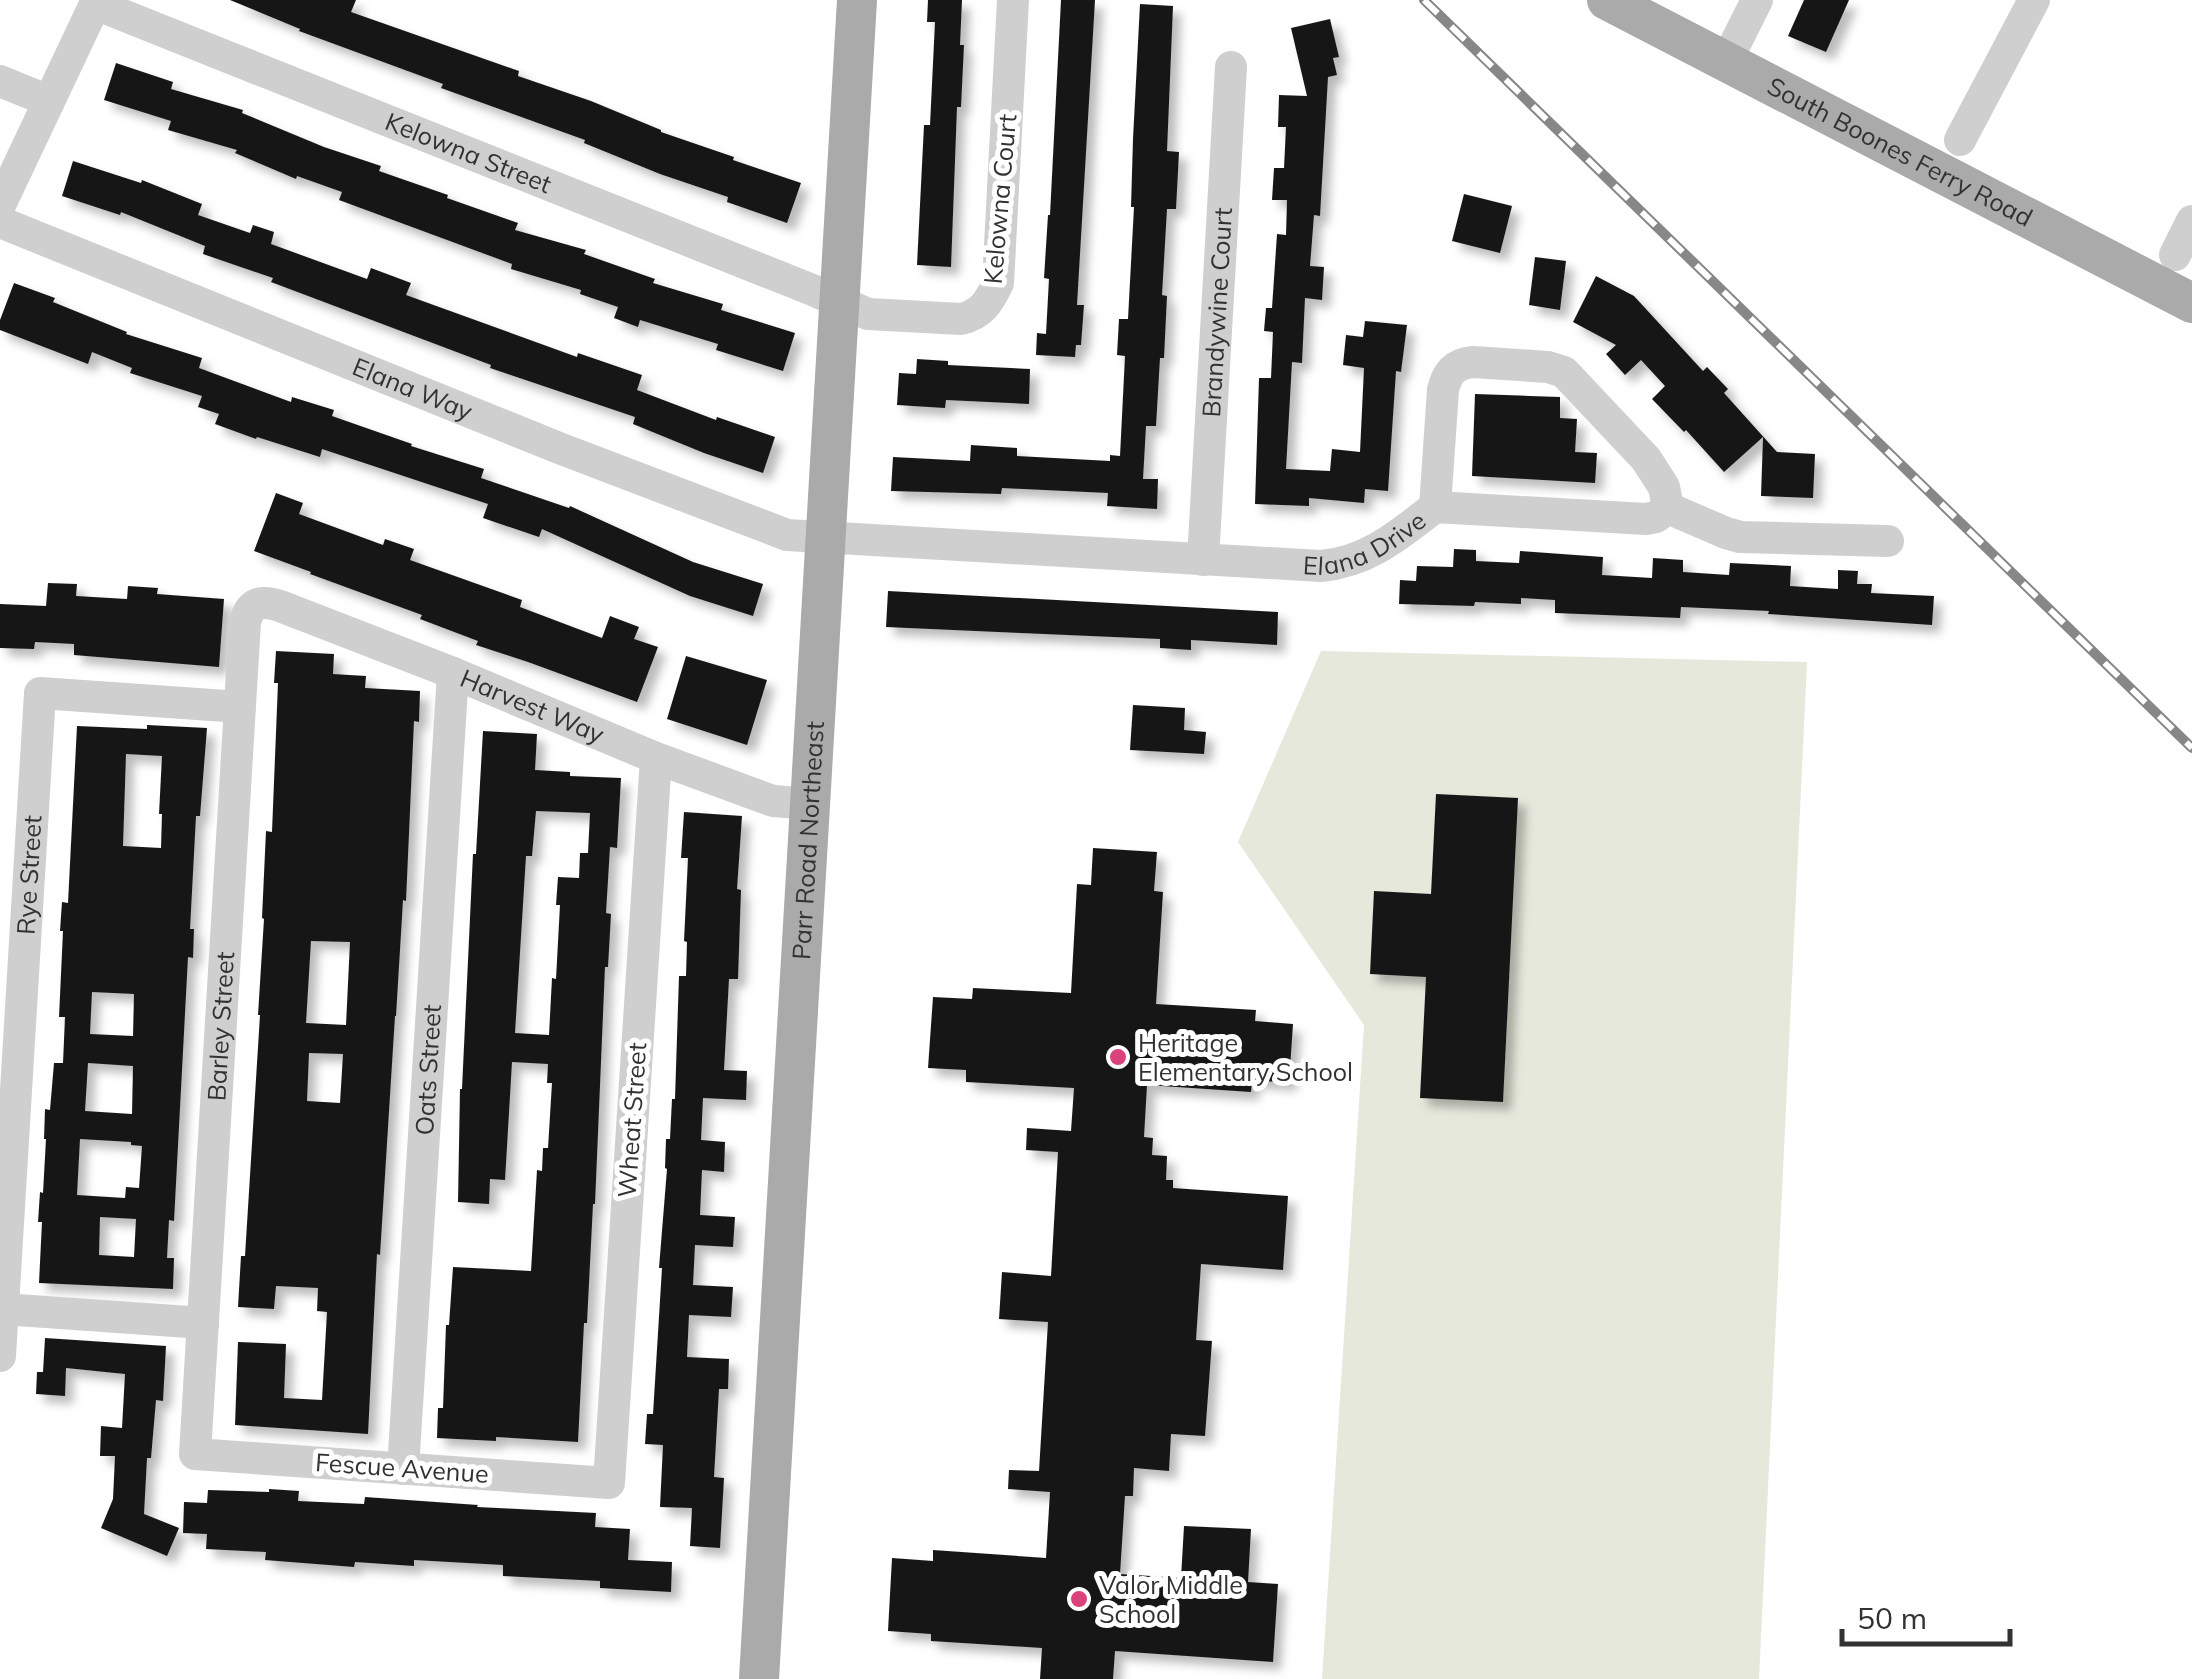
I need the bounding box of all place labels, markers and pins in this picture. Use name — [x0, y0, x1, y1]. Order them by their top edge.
place label: Heritage Elementary School — [1138, 1027, 1353, 1087]
marker: Heritage Elementary School — [1107, 1046, 1129, 1068]
place label: Valor Middle School — [1099, 1569, 1243, 1629]
marker: Valor Middle School — [1068, 1588, 1090, 1610]

